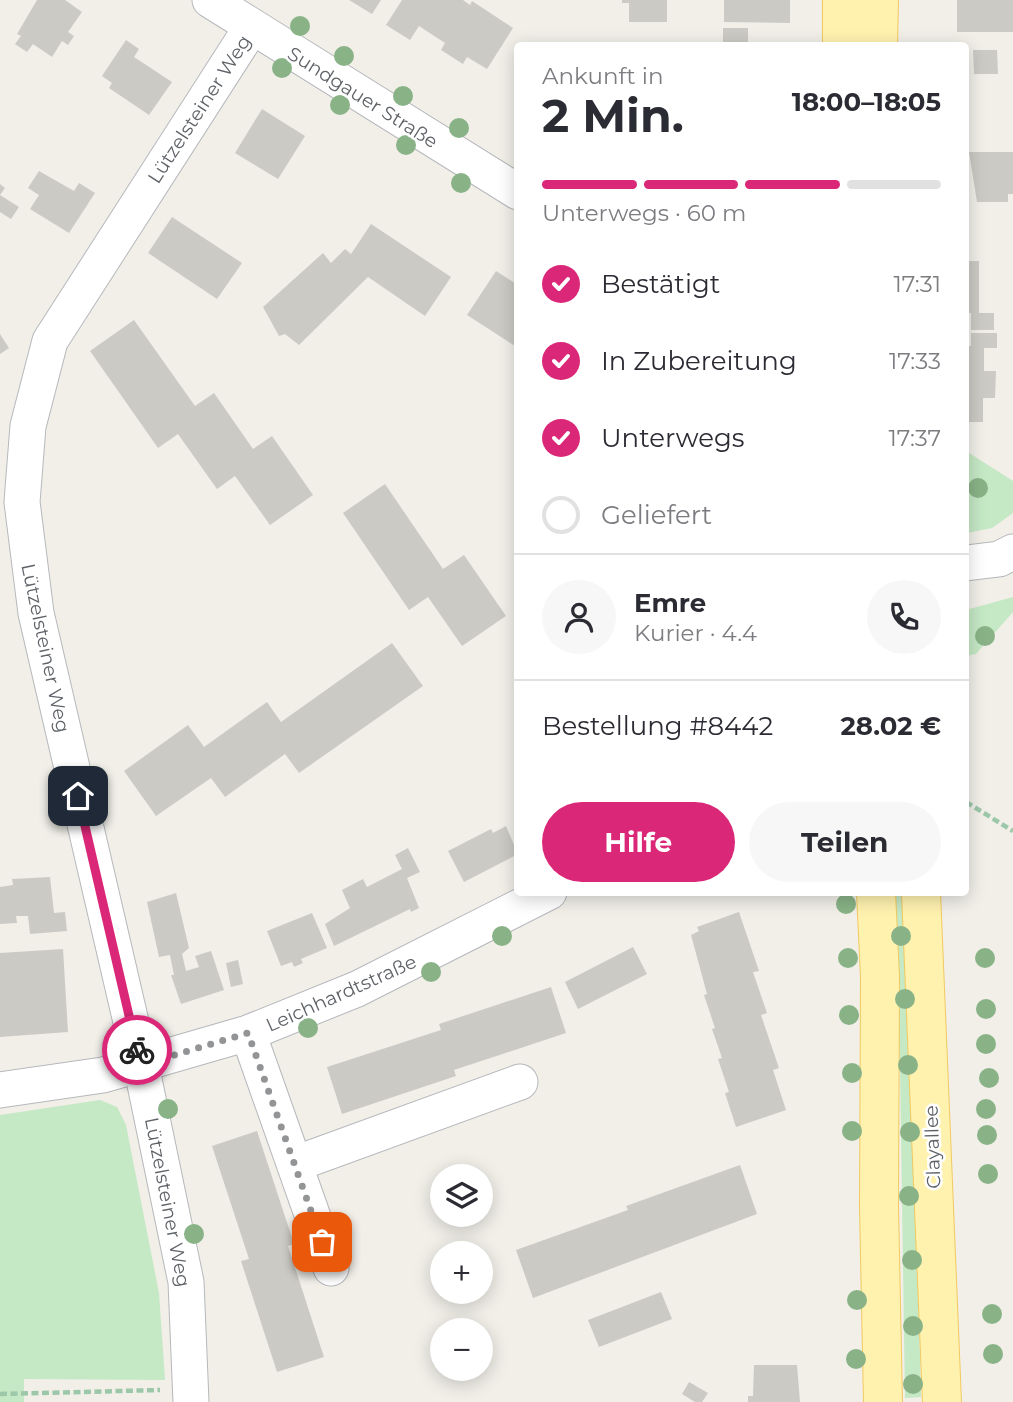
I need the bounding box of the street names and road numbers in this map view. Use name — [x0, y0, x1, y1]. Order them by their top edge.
street label: Lützelsteiner Weg — [143, 31, 256, 188]
street label: Sundgauer Straße — [283, 42, 442, 153]
street label: Lützelsteiner Weg — [16, 561, 75, 735]
street label: Leichhardtstraße — [262, 950, 420, 1037]
street label: Clayallee — [920, 1105, 945, 1189]
street label: Lützelsteiner Weg — [140, 1115, 195, 1289]

